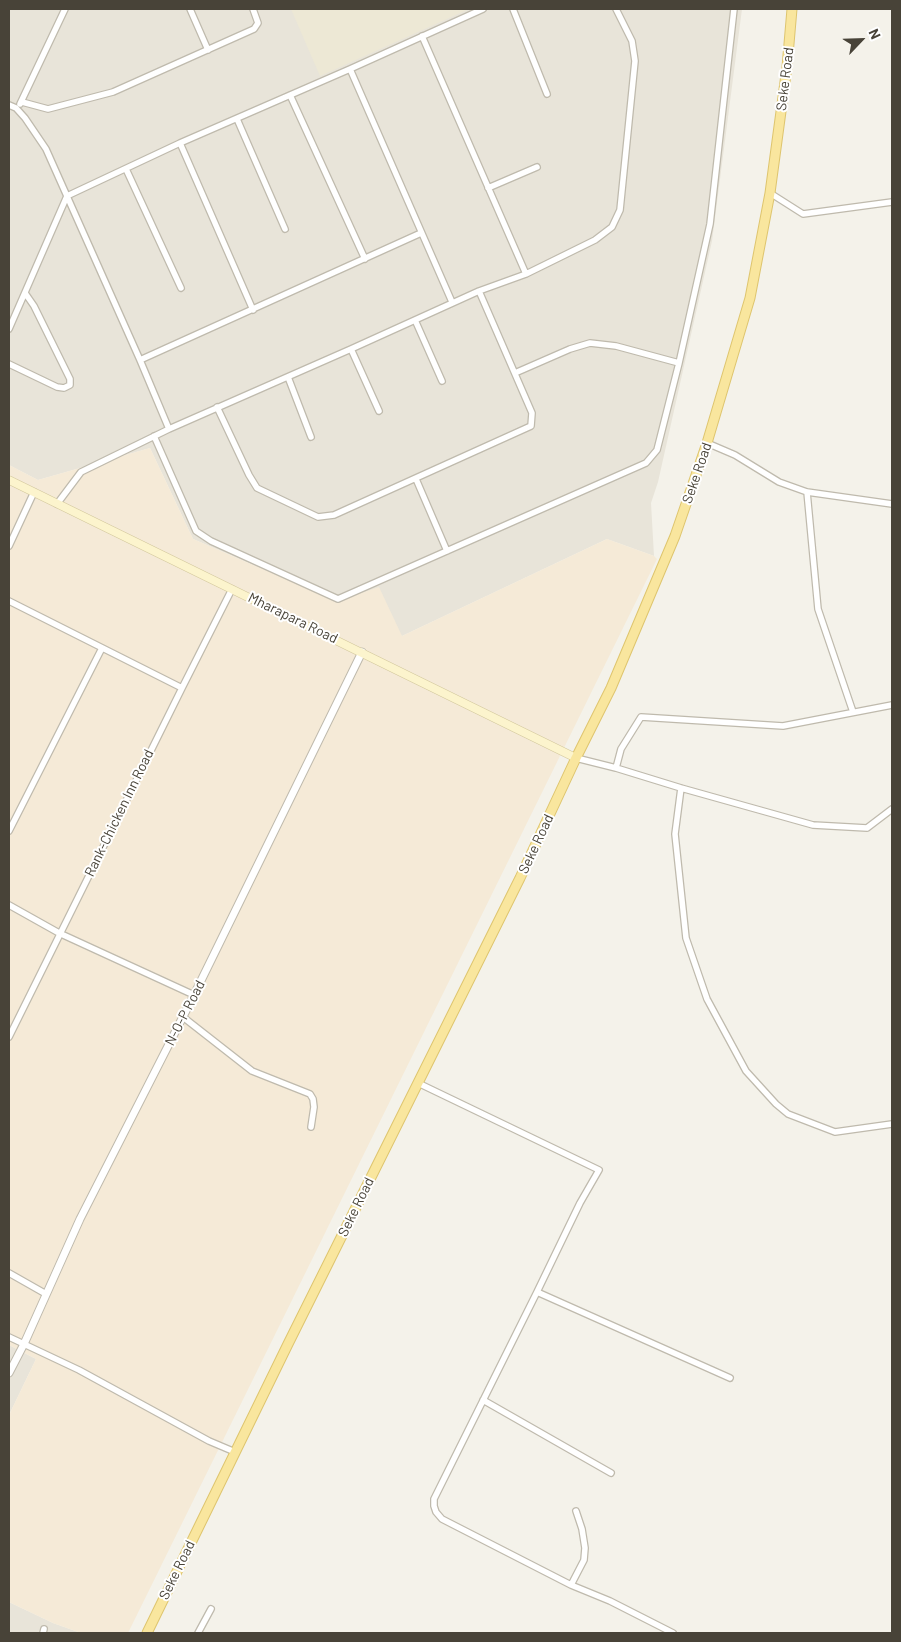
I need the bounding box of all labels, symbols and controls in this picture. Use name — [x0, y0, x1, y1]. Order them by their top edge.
north arrow — [836, 15, 886, 65]
text: N — [866, 26, 885, 41]
street label: Seke Road — [773, 46, 797, 112]
street label: Seke Road — [679, 440, 715, 506]
street label: Mharapara Road — [245, 589, 341, 647]
street label: Rank-Chicken Inn Road — [81, 747, 157, 879]
street label: Seke Road — [515, 812, 557, 876]
street label: N-O-P Road — [161, 977, 209, 1049]
street label: Seke Road — [335, 1175, 377, 1239]
street label: Seke Road — [156, 1538, 198, 1602]

